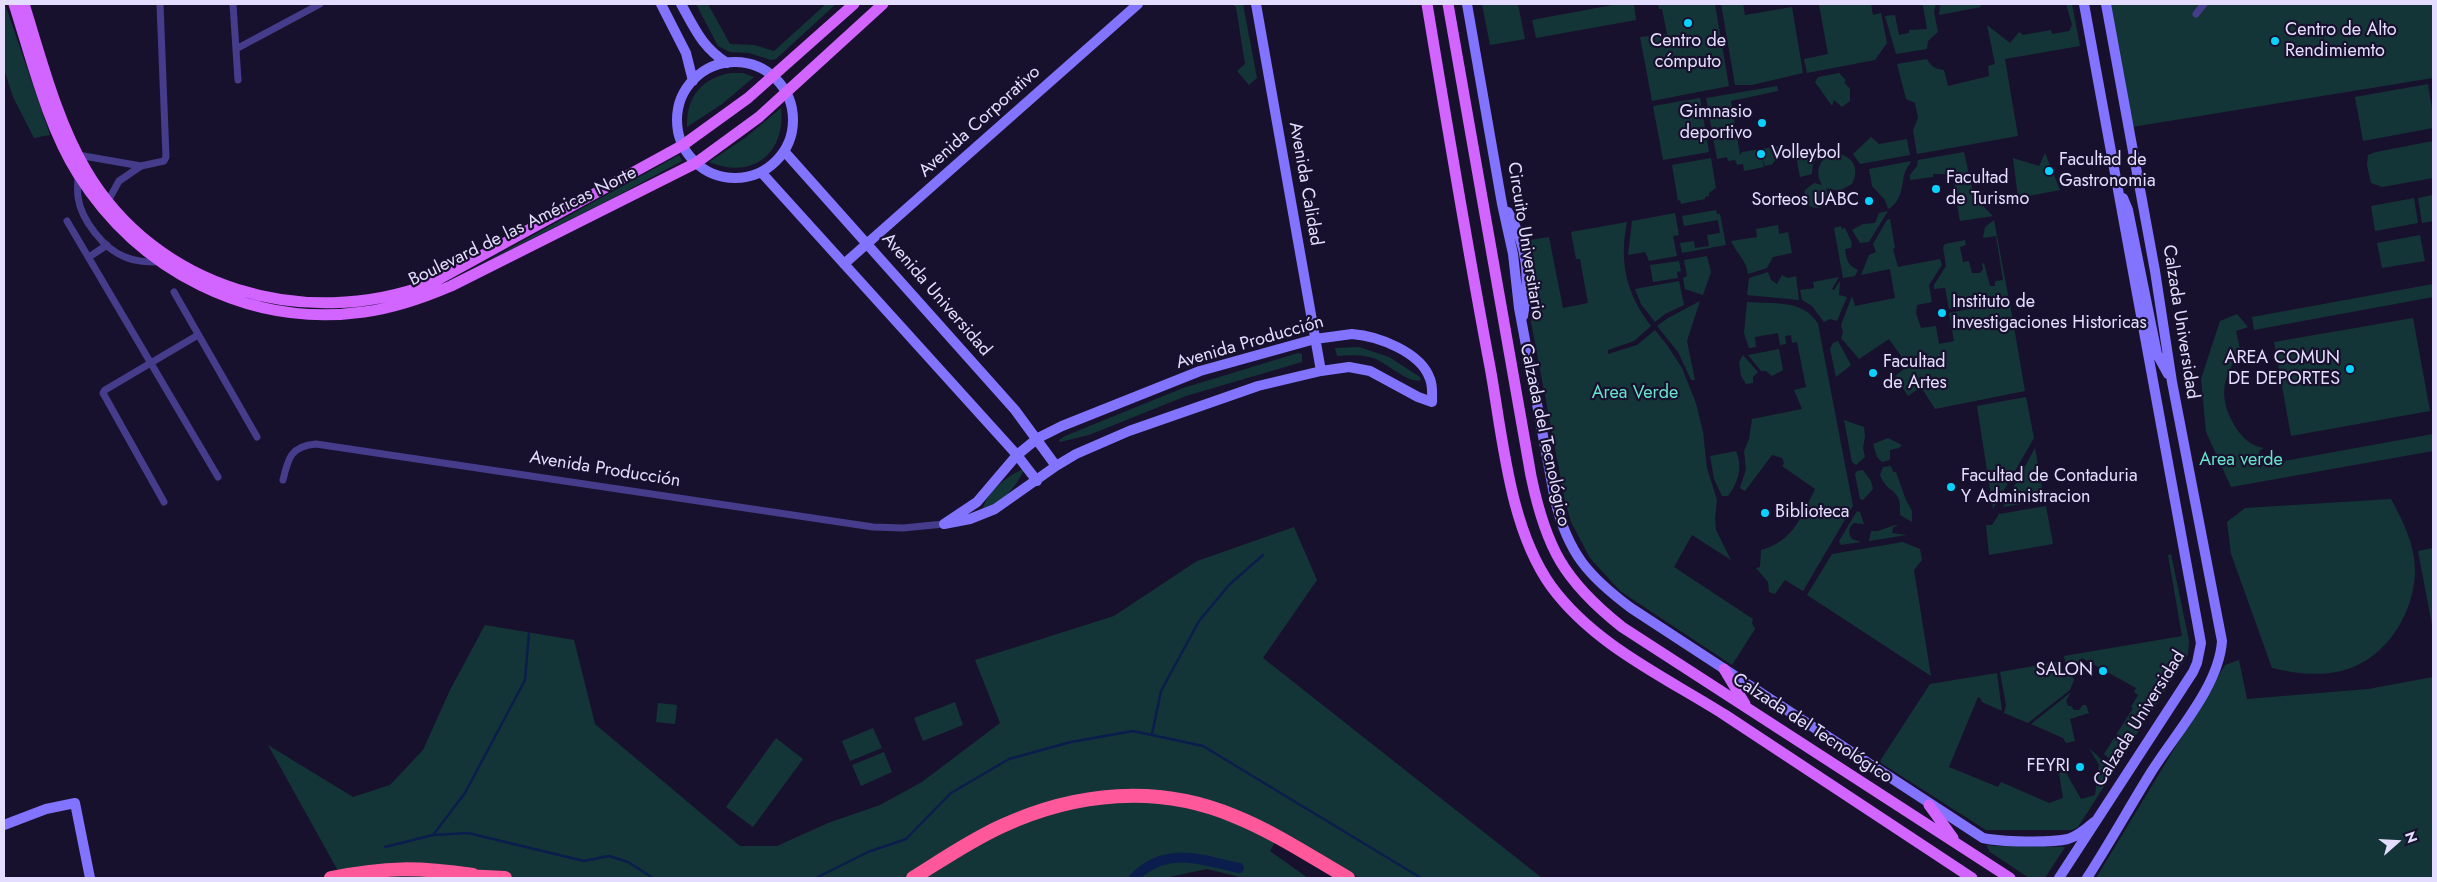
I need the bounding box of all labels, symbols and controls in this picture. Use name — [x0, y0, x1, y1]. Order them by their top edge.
marker: Centro de cómputo — [1682, 17, 1694, 29]
place label: Centro de Alto Rendimiemto — [2285, 20, 2397, 62]
place label: Centro de cómputo — [1650, 31, 1726, 74]
marker: Centro de Alto Rendimiemto — [2269, 35, 2281, 47]
street label: Avenida Corporativo — [915, 62, 1045, 182]
place label: Gimnasio deportivo — [1679, 102, 1752, 144]
marker: Gimnasio deportivo — [1756, 117, 1768, 129]
street label: Avenida Calidad — [1283, 120, 1327, 248]
place label: Volleybol — [1771, 143, 1841, 165]
marker: Volleybol — [1755, 148, 1767, 160]
place label: Facultad de Gastronomia — [2059, 150, 2156, 192]
street label: Circuito Universitario — [1502, 161, 1548, 321]
street label: Boulevard de las Américas Norte — [406, 162, 640, 292]
marker: Facultad de Gastronomia — [2043, 165, 2055, 177]
place label: Facultad de Turismo — [1946, 168, 2029, 210]
marker: Facultad de Turismo — [1930, 183, 1942, 195]
place label: Sorteos UABC — [1752, 190, 1859, 212]
marker: Sorteos UABC — [1863, 195, 1875, 207]
street label: Avenida Universidad — [877, 229, 995, 361]
street label: Calzada Universidad — [2157, 243, 2203, 401]
place label: Instituto de Investigaciones Historicas — [1952, 292, 2147, 334]
marker: Instituto de Investigaciones Historicas — [1936, 307, 1948, 319]
street label: Avenida Producción — [1174, 312, 1326, 374]
street label: Calzada del Tecnológico — [1514, 342, 1574, 528]
place label: AREA COMUN DE DEPORTES — [2225, 348, 2340, 390]
place label: Facultad de Artes — [1883, 352, 1947, 394]
marker: AREA COMUN DE DEPORTES — [2344, 363, 2356, 375]
marker: Facultad de Artes — [1867, 367, 1879, 379]
park label: Area Verde — [1592, 383, 1678, 405]
street label: Avenida Producción — [528, 447, 682, 493]
park label: Area verde — [2199, 450, 2283, 472]
place label: Facultad de Contaduria Y Administracion — [1961, 466, 2138, 508]
marker: Facultad de Contaduria Y Administracion — [1945, 481, 1957, 493]
place label: Biblioteca — [1775, 502, 1849, 524]
marker: Biblioteca — [1759, 507, 1771, 519]
street label: Calzada Universidad — [2090, 647, 2190, 791]
place label: SALON — [2036, 660, 2093, 682]
marker: SALON — [2097, 665, 2109, 677]
street label: Calzada del Tecnológico — [1728, 669, 1896, 789]
place label: FEYRI — [2027, 756, 2070, 778]
marker: FEYRI — [2074, 761, 2086, 773]
north arrow — [2372, 817, 2422, 867]
text: N — [2400, 829, 2422, 846]

